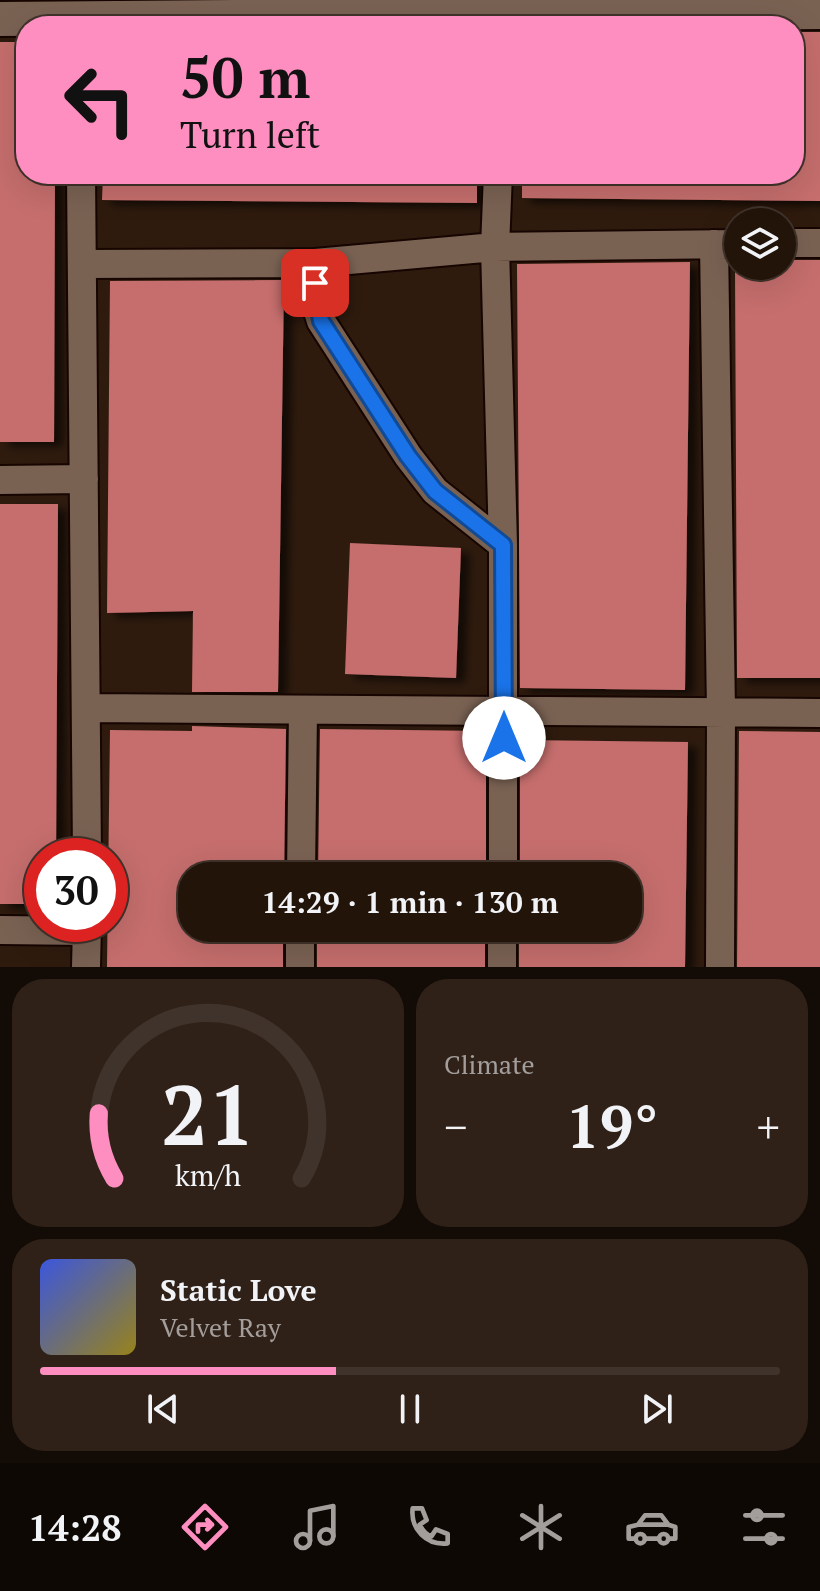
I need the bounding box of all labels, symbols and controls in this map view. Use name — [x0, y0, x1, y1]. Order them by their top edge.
text: 50 m — [180, 40, 310, 114]
icon: left — [48, 48, 152, 152]
text: Turn left — [180, 111, 320, 158]
map controls — [724, 208, 796, 280]
button: layers — [724, 208, 796, 280]
pin — [281, 249, 349, 317]
icon: arrive — [293, 261, 337, 305]
position arrow — [462, 696, 546, 780]
speed limit sign: 30 — [24, 838, 128, 942]
text: 14:29 · 1 min · 130 m — [262, 882, 558, 922]
text: Climate — [444, 1047, 535, 1081]
text: 21 — [161, 1059, 255, 1169]
text: 19° — [566, 1086, 658, 1165]
text: − — [444, 1097, 467, 1156]
text: + — [757, 1097, 780, 1156]
text: km/h — [175, 1156, 241, 1194]
text: Static Love — [160, 1270, 317, 1310]
text: Velvet Ray — [160, 1310, 281, 1344]
icon: previous — [141, 1387, 185, 1431]
icon: pause — [388, 1387, 432, 1431]
icon: next — [635, 1387, 679, 1431]
icon: directions — [177, 1499, 233, 1555]
icon: music — [289, 1499, 345, 1555]
icon: phone — [401, 1499, 457, 1555]
icon: climate — [513, 1499, 569, 1555]
icon: car — [624, 1499, 680, 1555]
icon: filters — [736, 1499, 792, 1555]
text: 14:28 — [28, 1504, 122, 1551]

